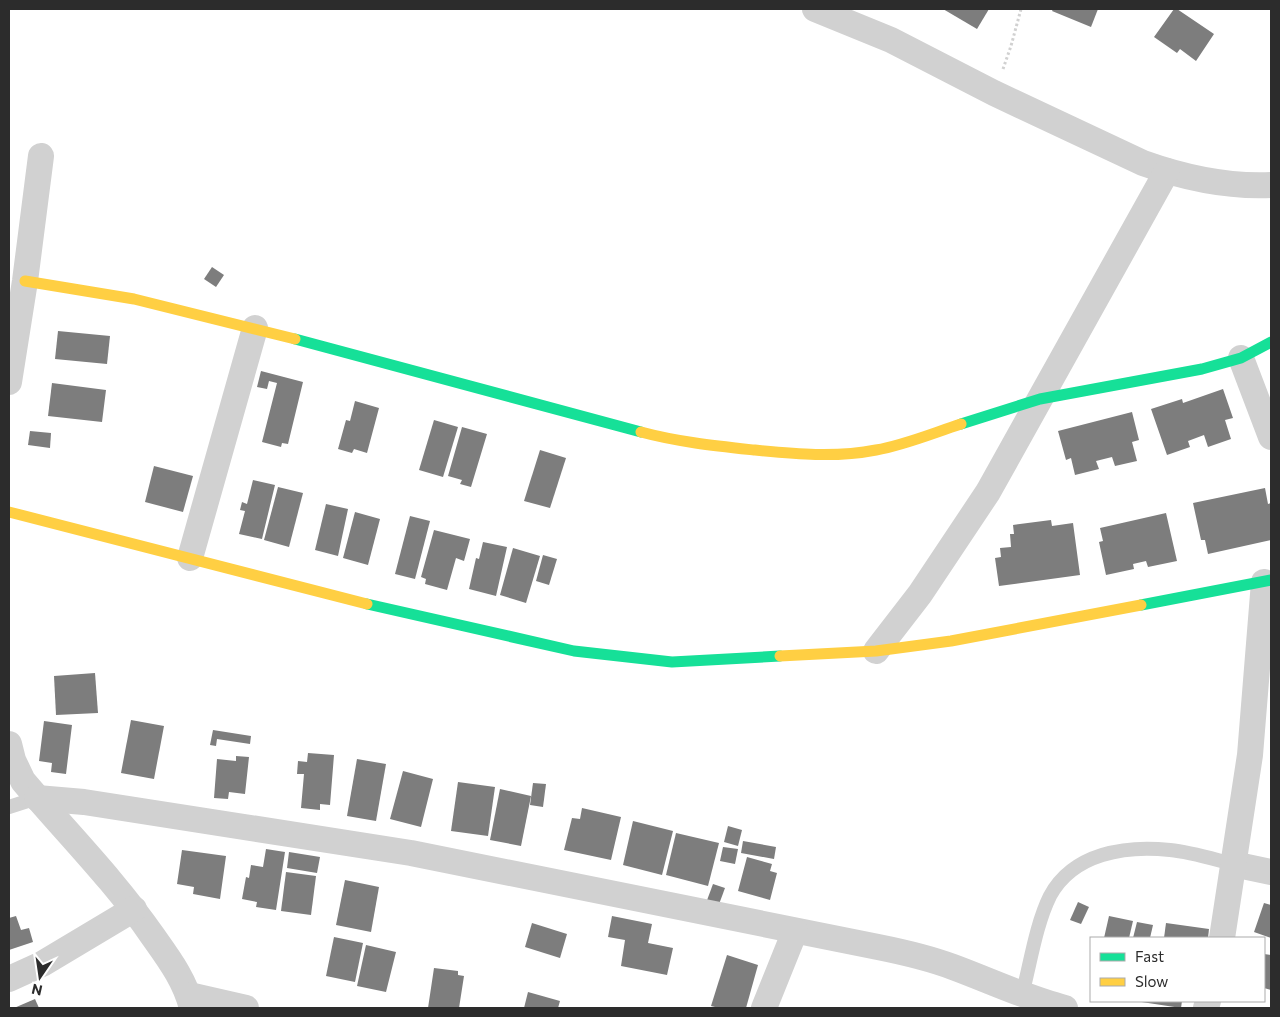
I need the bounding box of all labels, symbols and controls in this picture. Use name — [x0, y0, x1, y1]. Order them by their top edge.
legend — [1090, 937, 1265, 1002]
text: Fast — [1135, 947, 1164, 965]
north arrow — [15, 952, 65, 1002]
text: Slow — [1135, 972, 1168, 990]
text: N — [30, 981, 44, 1000]

